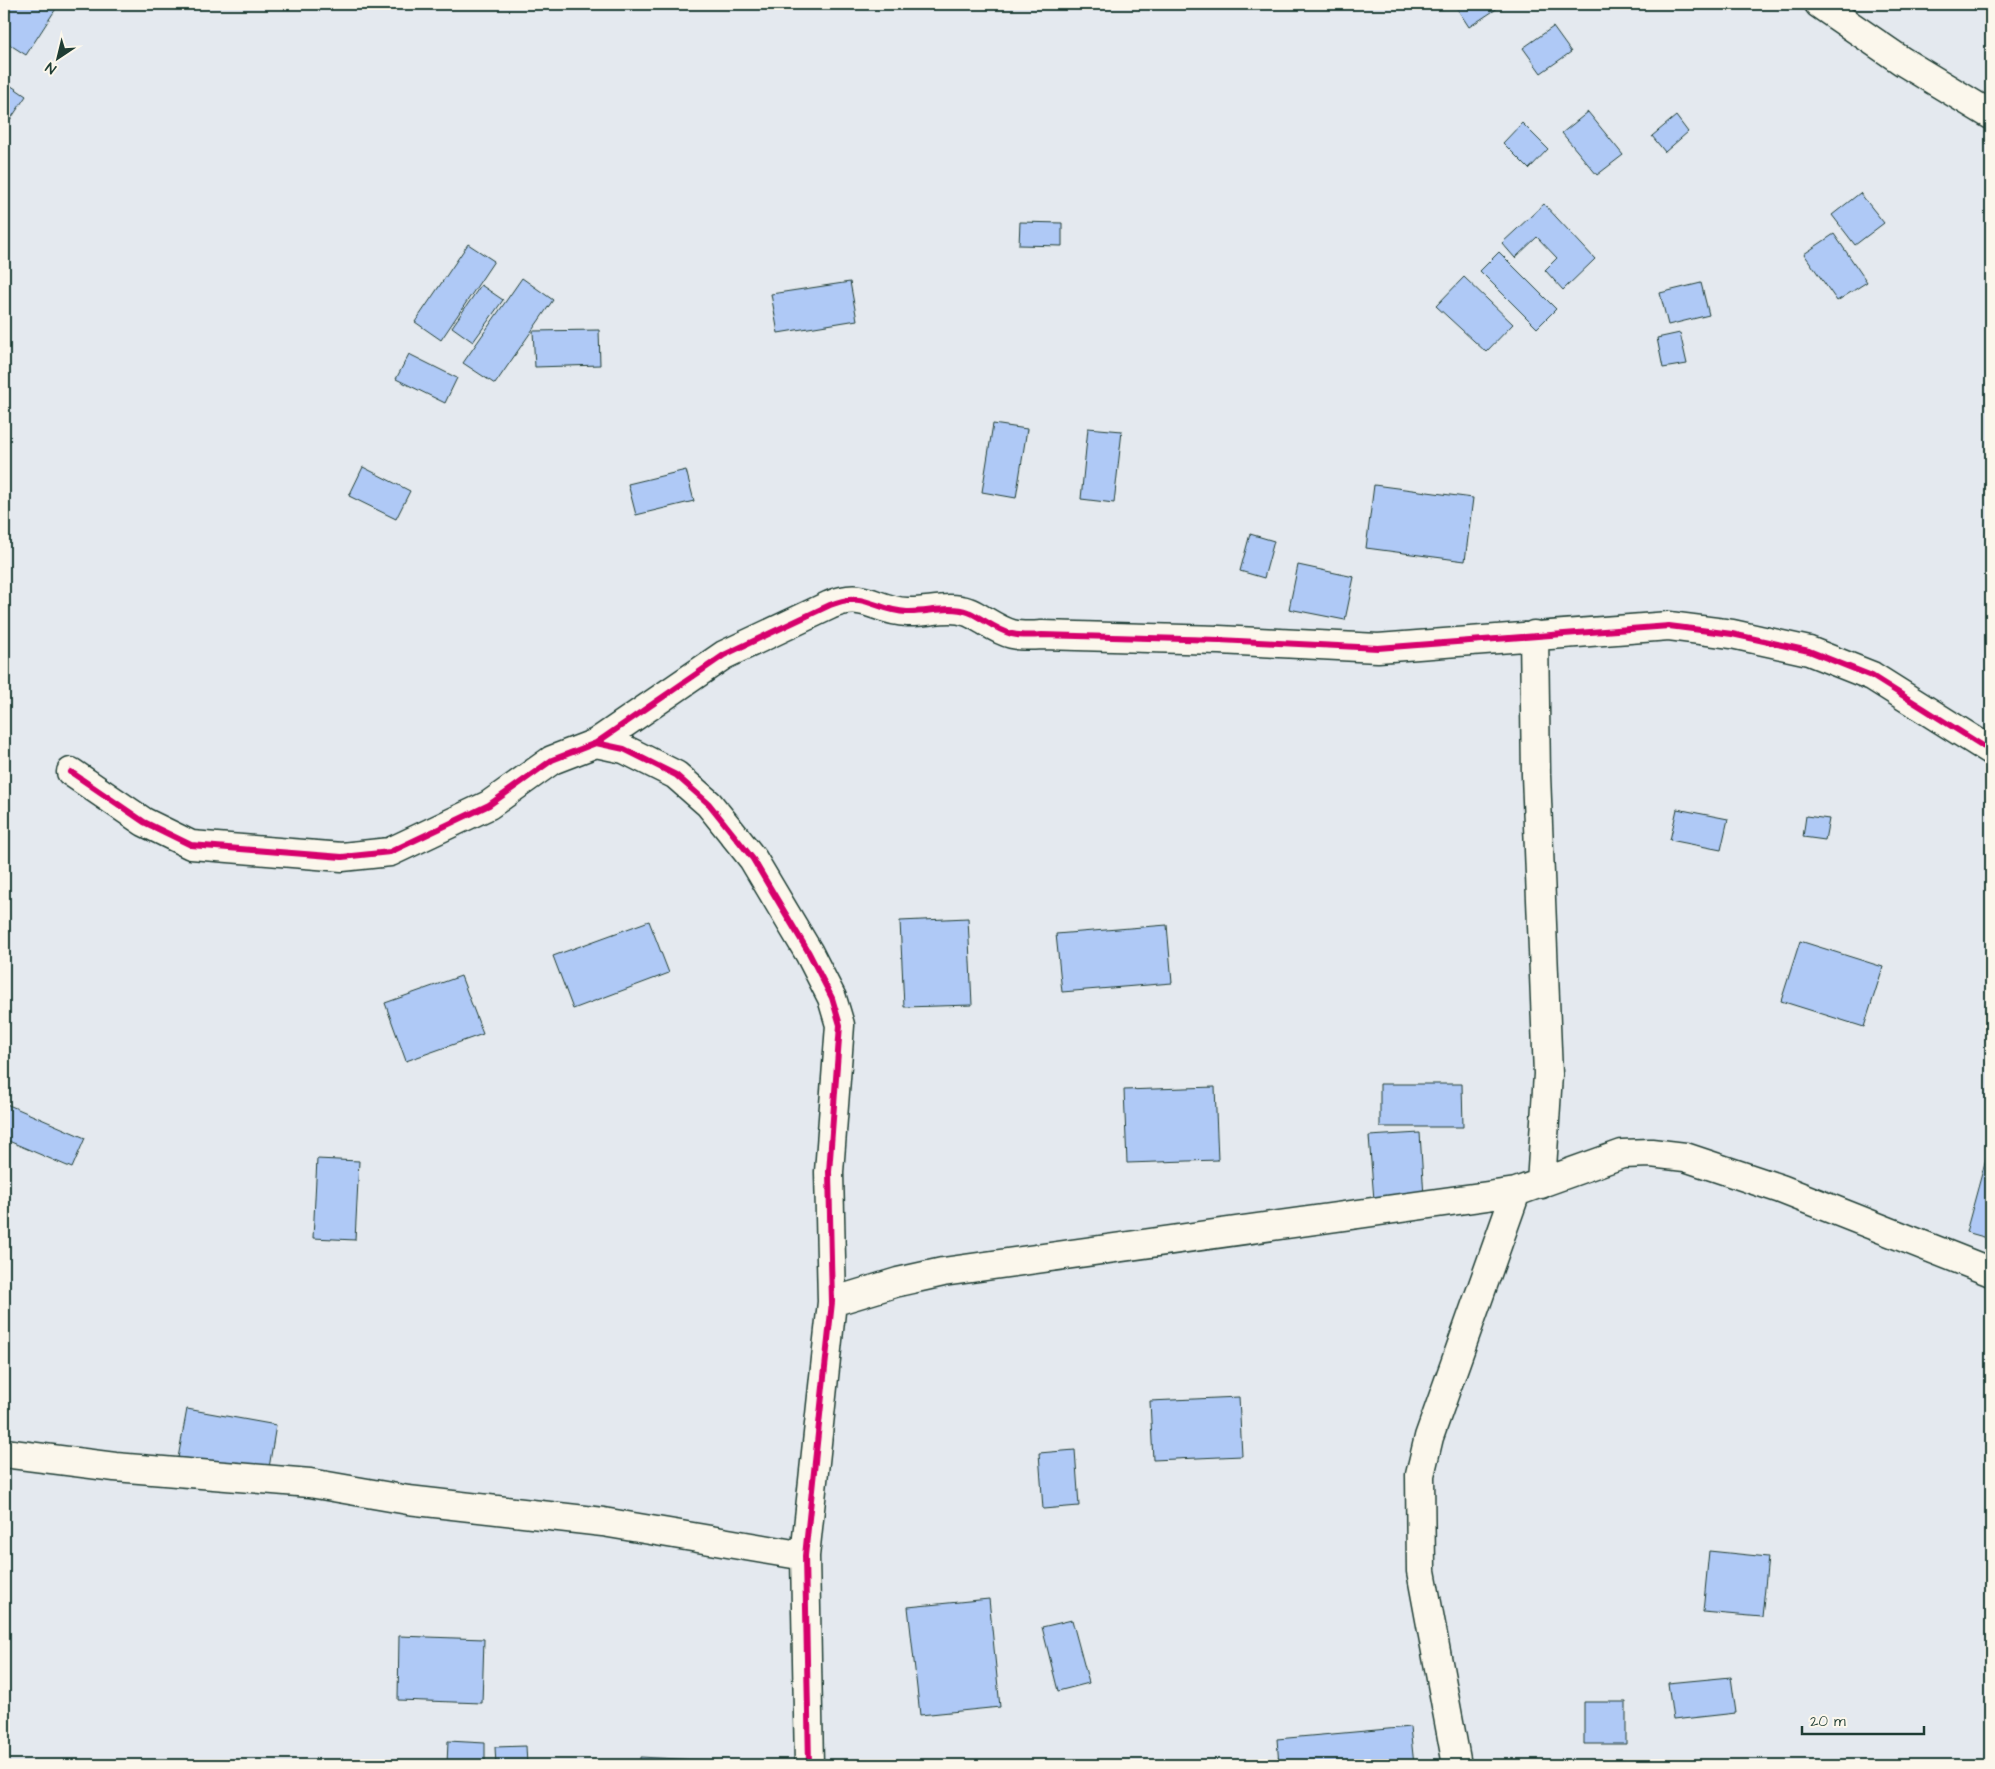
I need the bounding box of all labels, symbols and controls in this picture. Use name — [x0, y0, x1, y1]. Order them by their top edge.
north arrow — [32, 32, 82, 82]
text: N — [42, 57, 60, 79]
scale bar — [1802, 1704, 1925, 1736]
text: 20 m — [1810, 1711, 1846, 1732]

